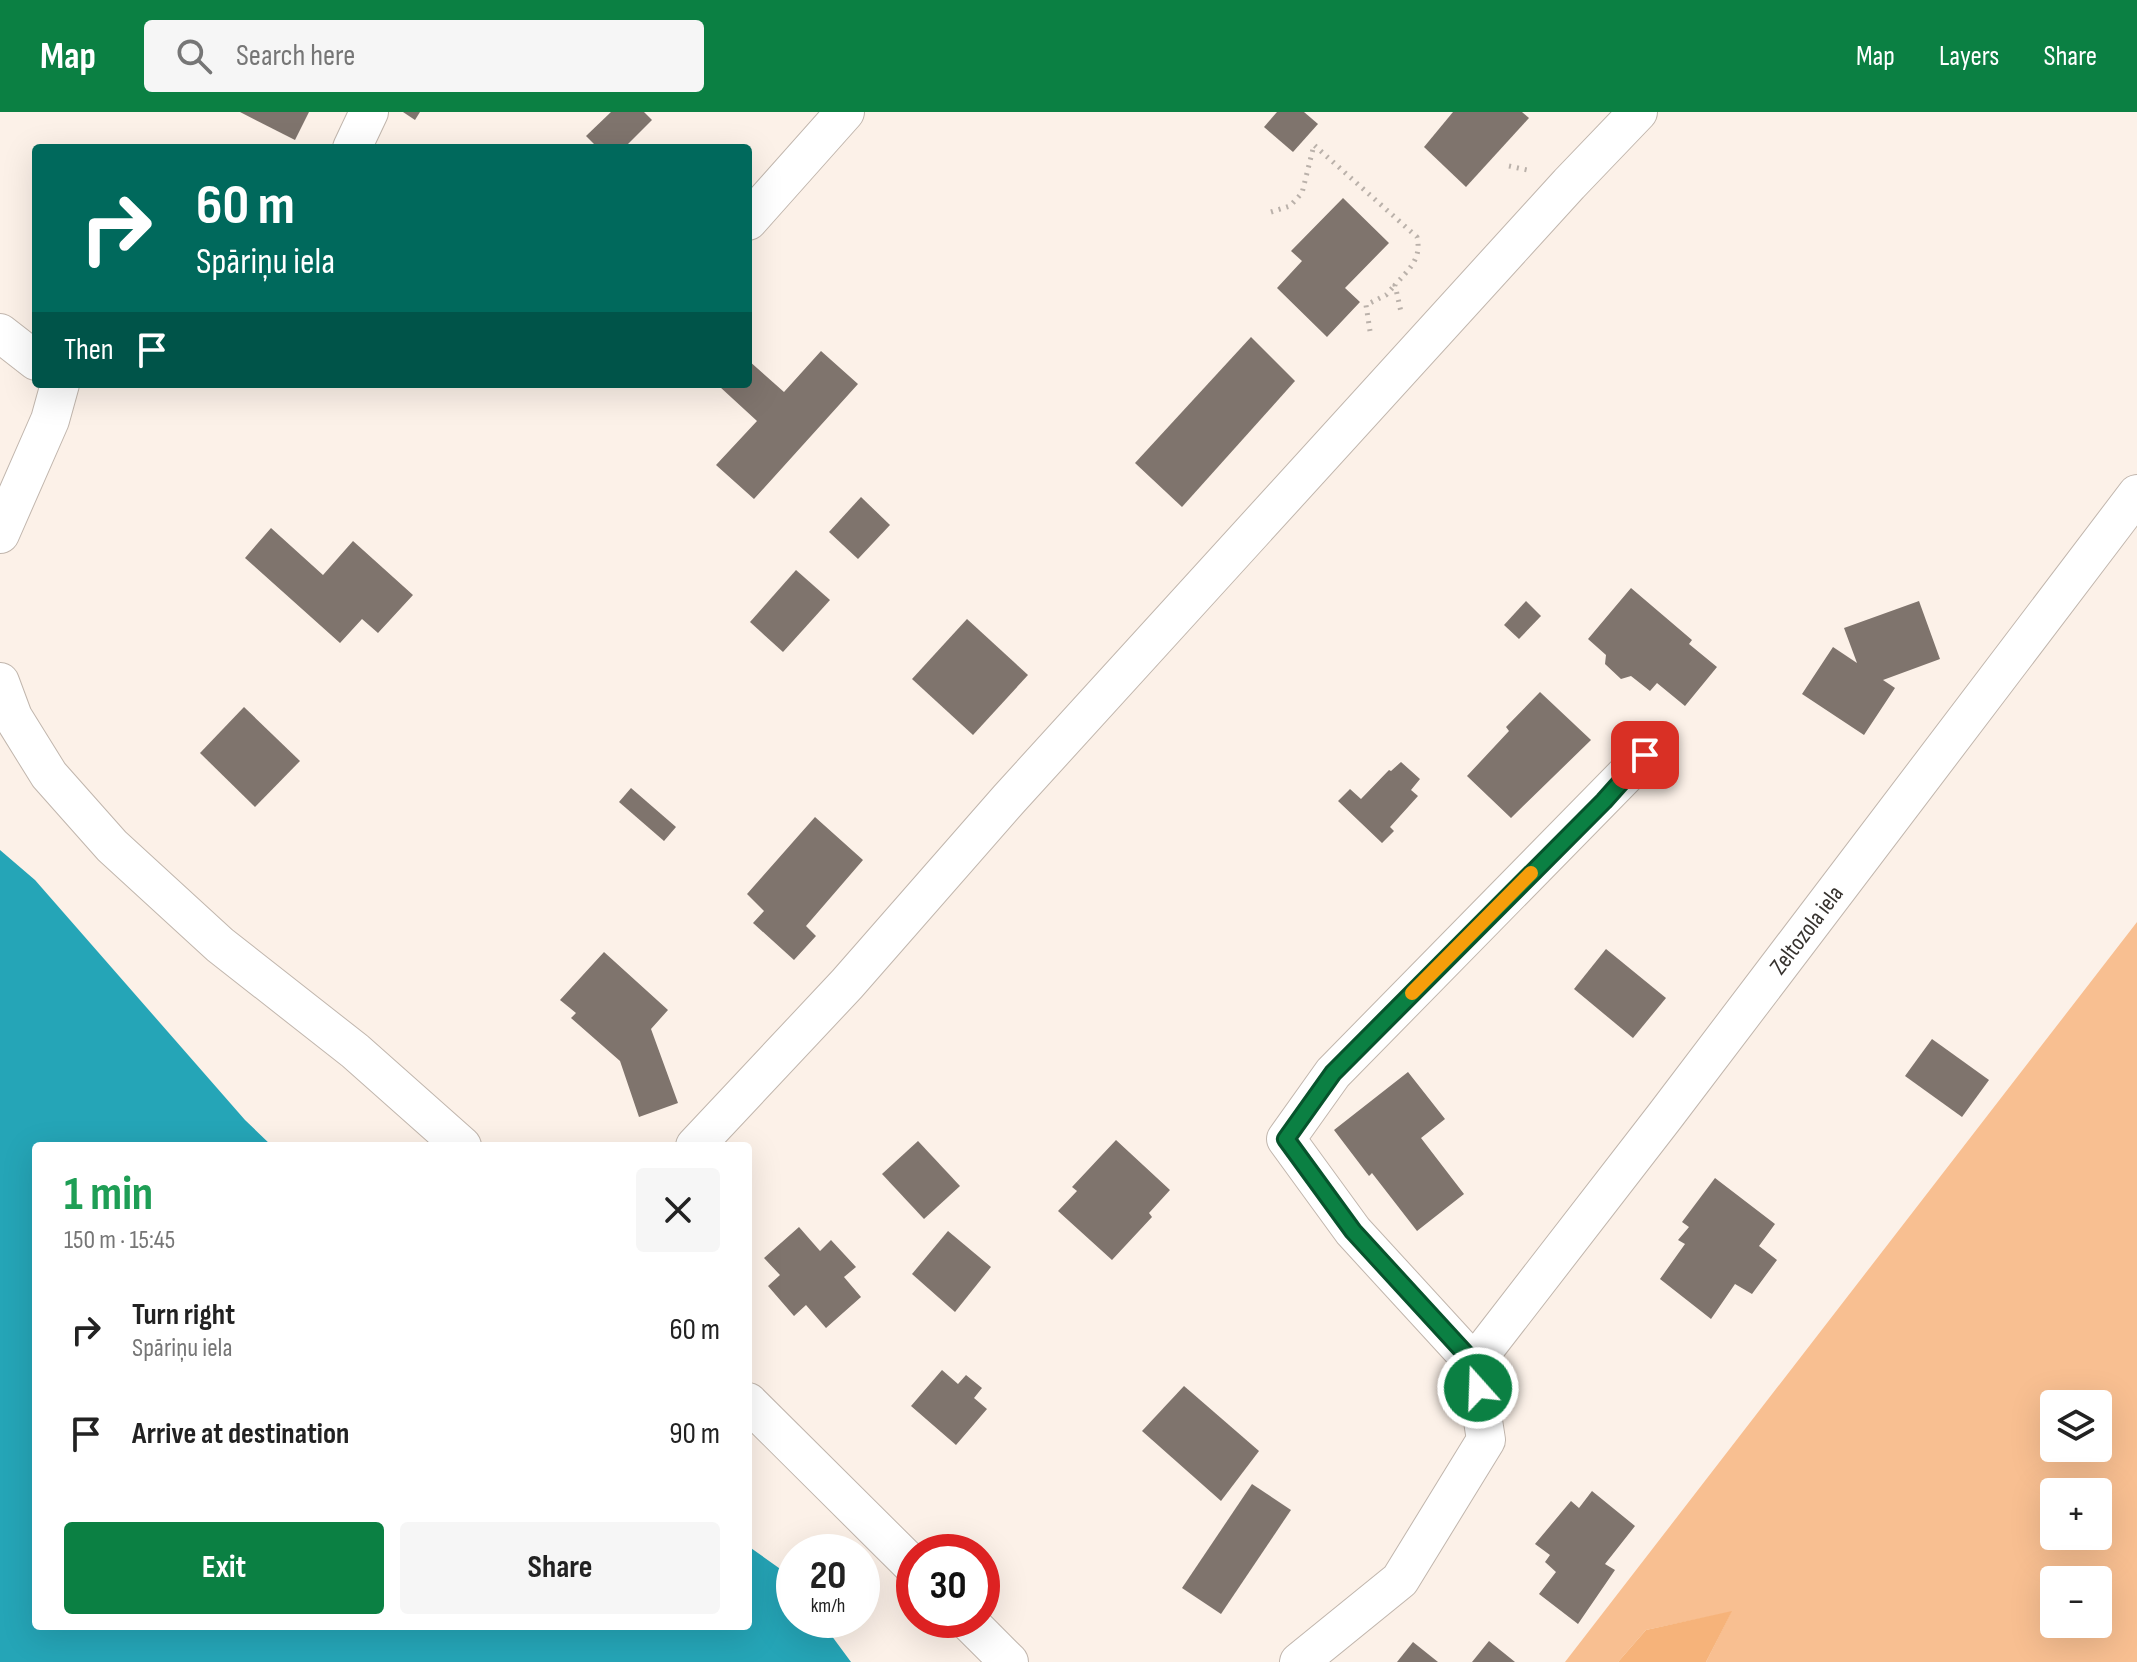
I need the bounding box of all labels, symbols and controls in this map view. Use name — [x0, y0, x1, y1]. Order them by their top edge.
search box — [144, 20, 704, 92]
text: Map — [40, 34, 96, 79]
icon: search — [172, 34, 216, 78]
text: Search here — [236, 38, 355, 74]
text: Map — [1856, 40, 1895, 73]
text: Layers — [1939, 40, 1999, 73]
text: Share — [2043, 40, 2097, 73]
text: 60 m — [196, 173, 295, 240]
icon: right — [64, 176, 168, 280]
text: Spāriņu iela — [196, 241, 335, 284]
icon: arrive — [130, 328, 174, 372]
text: Then — [64, 332, 114, 368]
pin — [1611, 721, 1679, 789]
icon: arrive — [1623, 733, 1667, 777]
street label: Zeltozola iela — [1764, 880, 1850, 980]
text: 1 min — [64, 1166, 153, 1223]
button: close — [636, 1168, 720, 1252]
text: 150 m · 15:45 — [64, 1225, 175, 1256]
text: Turn right — [132, 1297, 235, 1333]
icon: right — [64, 1308, 108, 1352]
text: 60 m — [669, 1312, 720, 1348]
text: Spāriņu iela — [132, 1333, 232, 1364]
position arrow — [1436, 1346, 1520, 1430]
map controls — [2040, 1390, 2112, 1638]
button: layers — [2040, 1390, 2112, 1462]
icon: arrive — [64, 1412, 108, 1456]
text: Arrive at destination — [132, 1416, 349, 1452]
text: 90 m — [669, 1416, 720, 1452]
button: + — [2040, 1478, 2112, 1550]
button: Exit — [64, 1522, 384, 1614]
button: Share — [400, 1522, 720, 1614]
speed limit sign: 30 — [896, 1534, 1000, 1638]
text: 20 — [810, 1552, 846, 1600]
button: − — [2040, 1566, 2112, 1638]
text: km/h — [811, 1594, 845, 1618]

